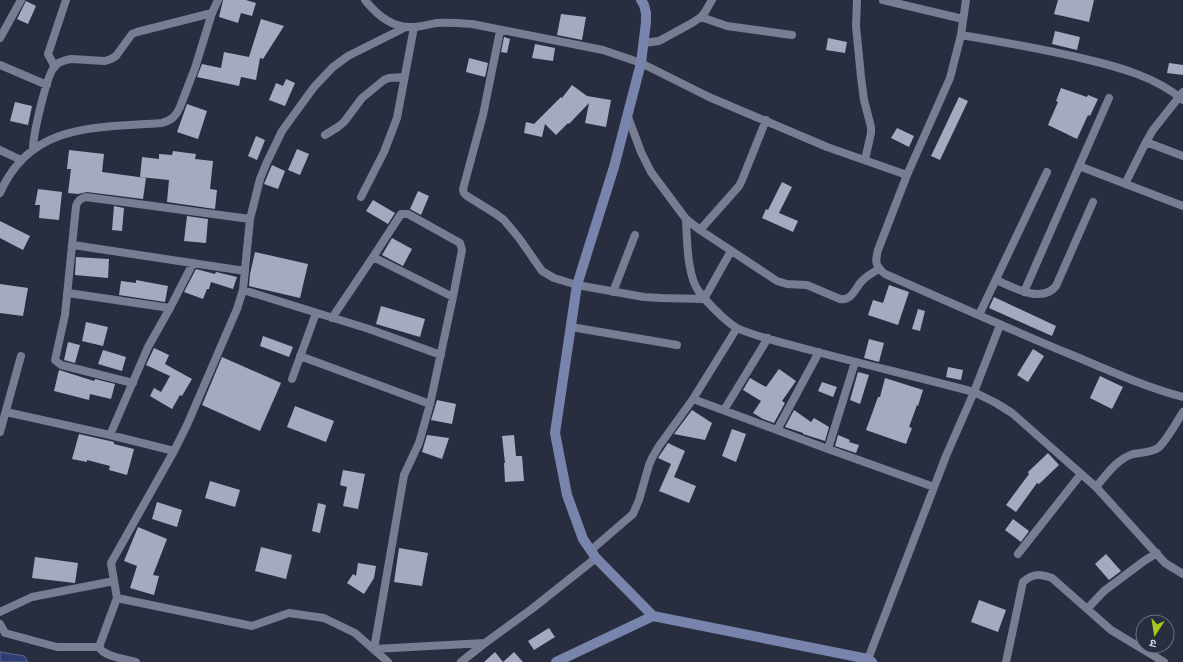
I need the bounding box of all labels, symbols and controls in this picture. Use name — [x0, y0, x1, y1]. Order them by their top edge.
north arrow — [1135, 614, 1175, 654]
text: उ — [1148, 637, 1157, 650]

